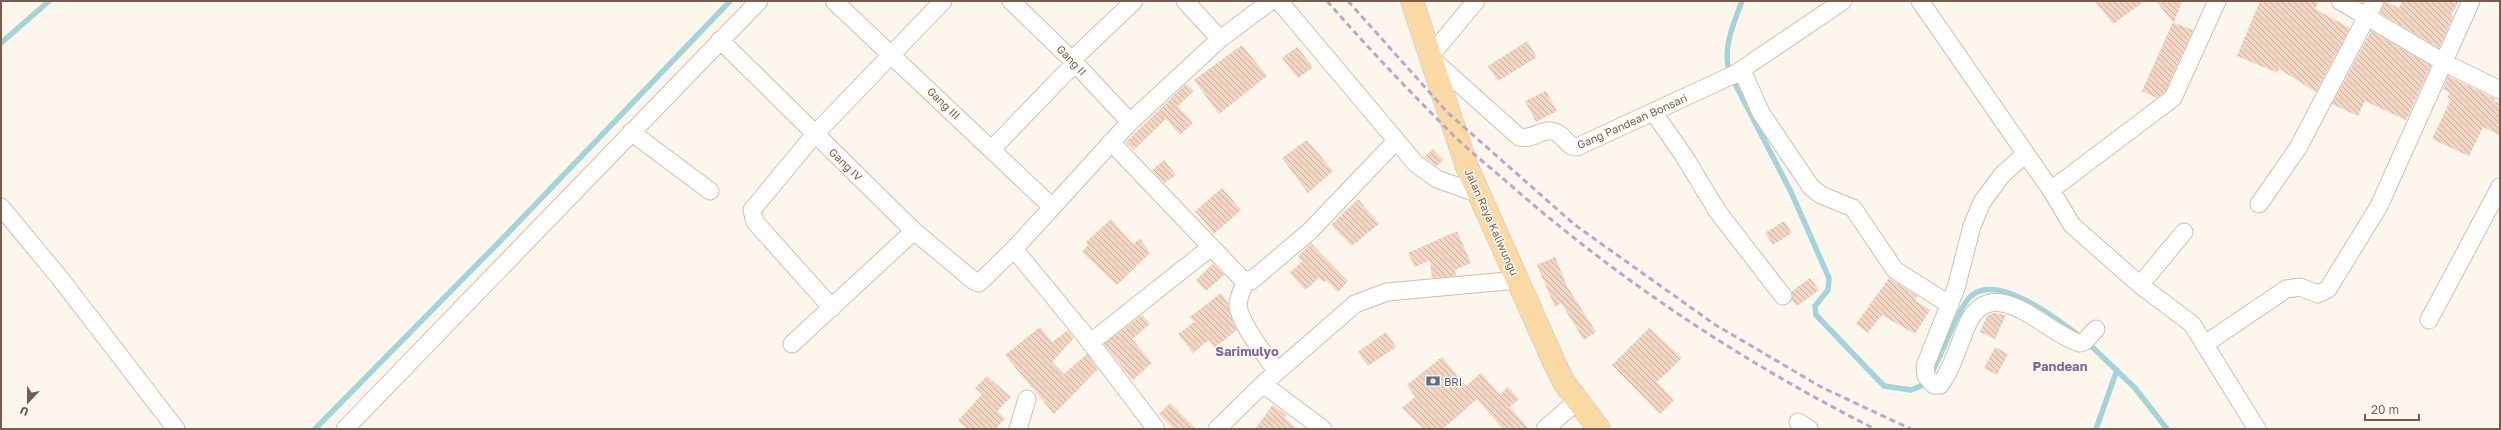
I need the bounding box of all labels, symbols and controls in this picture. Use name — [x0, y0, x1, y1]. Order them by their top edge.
street label: Gang II — [1054, 42, 1090, 78]
street label: Gang III — [925, 84, 963, 122]
street label: Gang Pandean Bonsari — [1575, 91, 1689, 151]
street label: Gang IV — [827, 145, 866, 183]
street label: Jalan Raya Kaliwungu — [1463, 167, 1521, 277]
district label: Sarimulyo — [1215, 343, 1279, 359]
district label: Pandean — [2033, 358, 2088, 374]
bank icon: BRI — [1425, 373, 1441, 389]
place label: BRI — [1444, 375, 1462, 388]
north arrow — [8, 382, 48, 422]
scale bar — [2365, 396, 2419, 422]
text: 20 m — [2371, 402, 2399, 417]
text: U — [18, 404, 30, 419]

